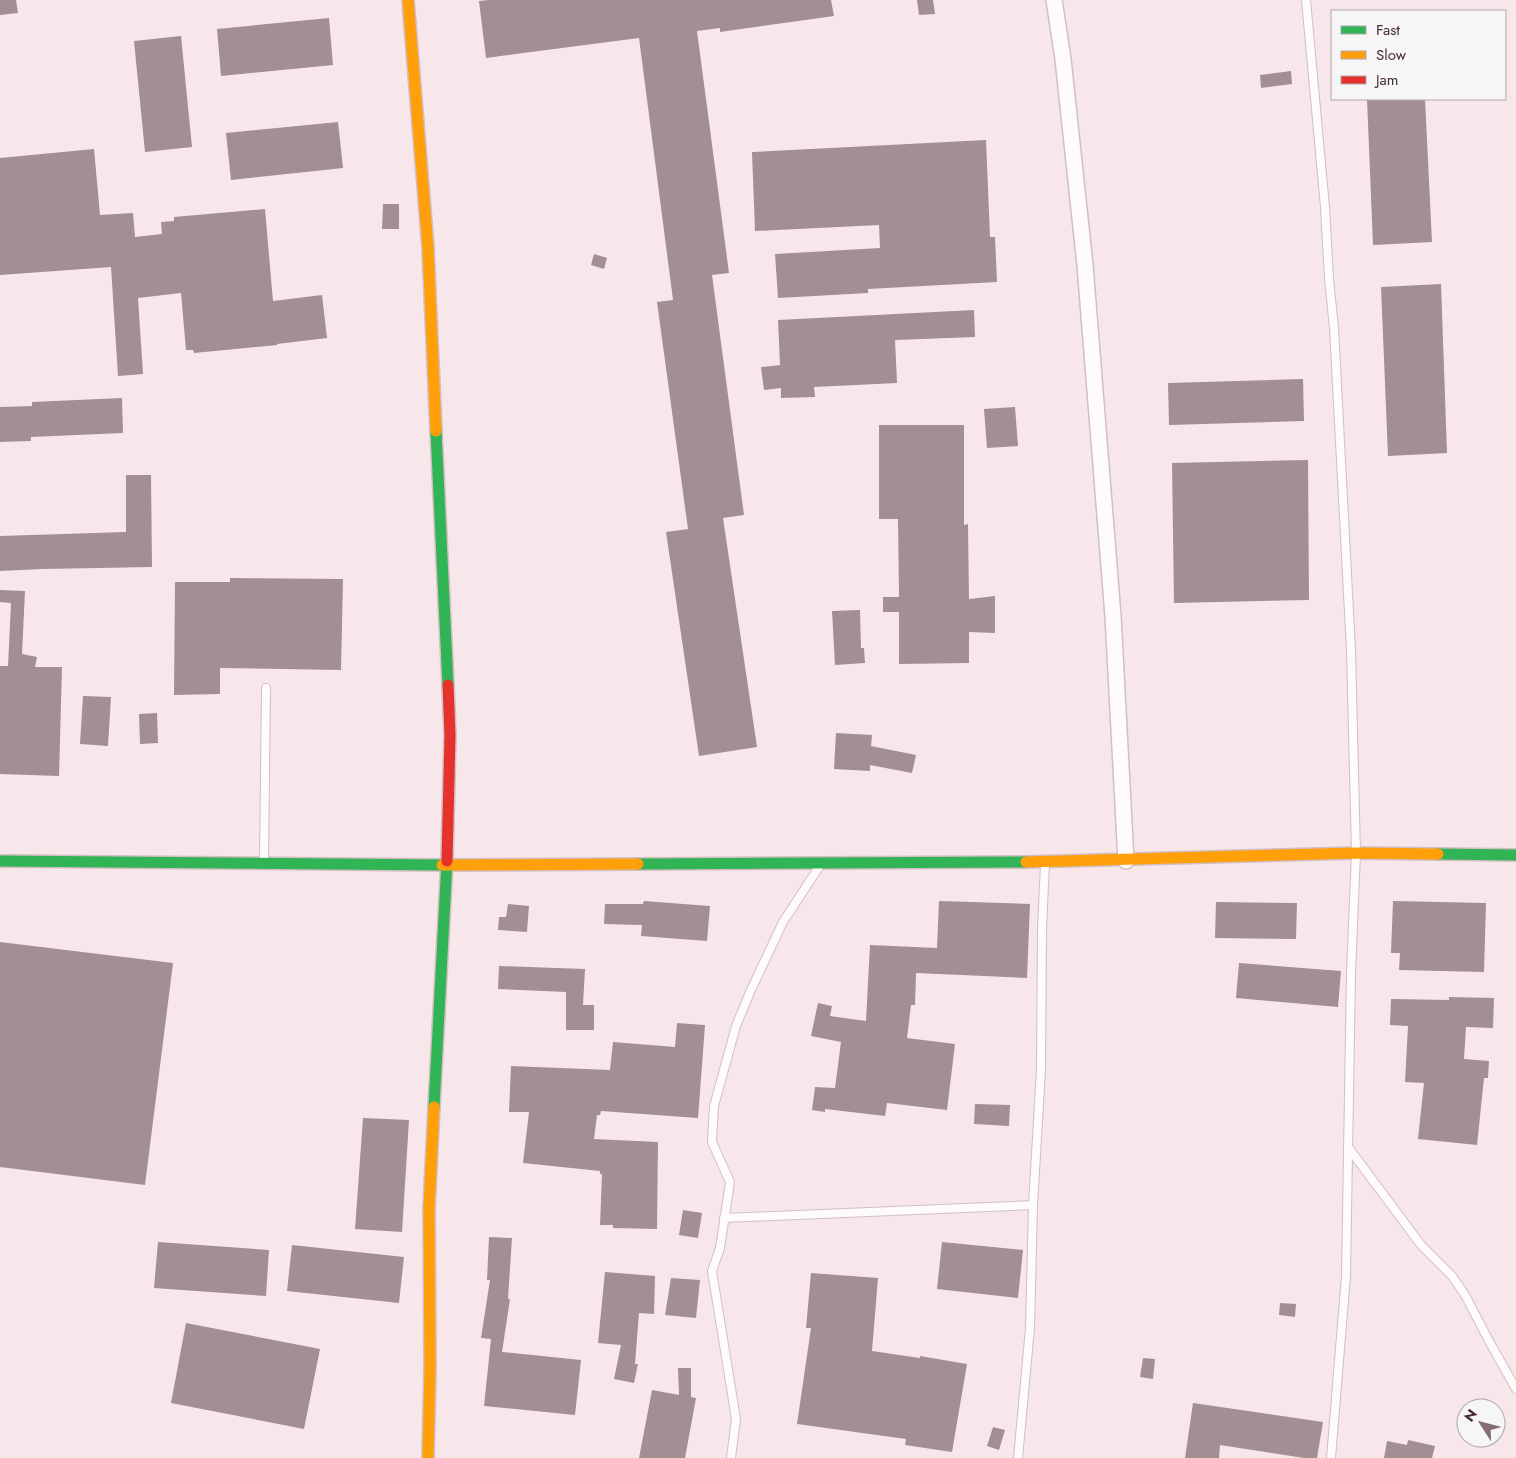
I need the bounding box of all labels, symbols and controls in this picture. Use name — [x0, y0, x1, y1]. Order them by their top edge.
legend — [1331, 10, 1506, 100]
text: Fast — [1376, 19, 1400, 41]
text: Slow — [1376, 44, 1407, 66]
text: Jam — [1374, 69, 1399, 91]
north arrow — [1456, 1398, 1506, 1448]
text: N — [1459, 1405, 1482, 1426]

